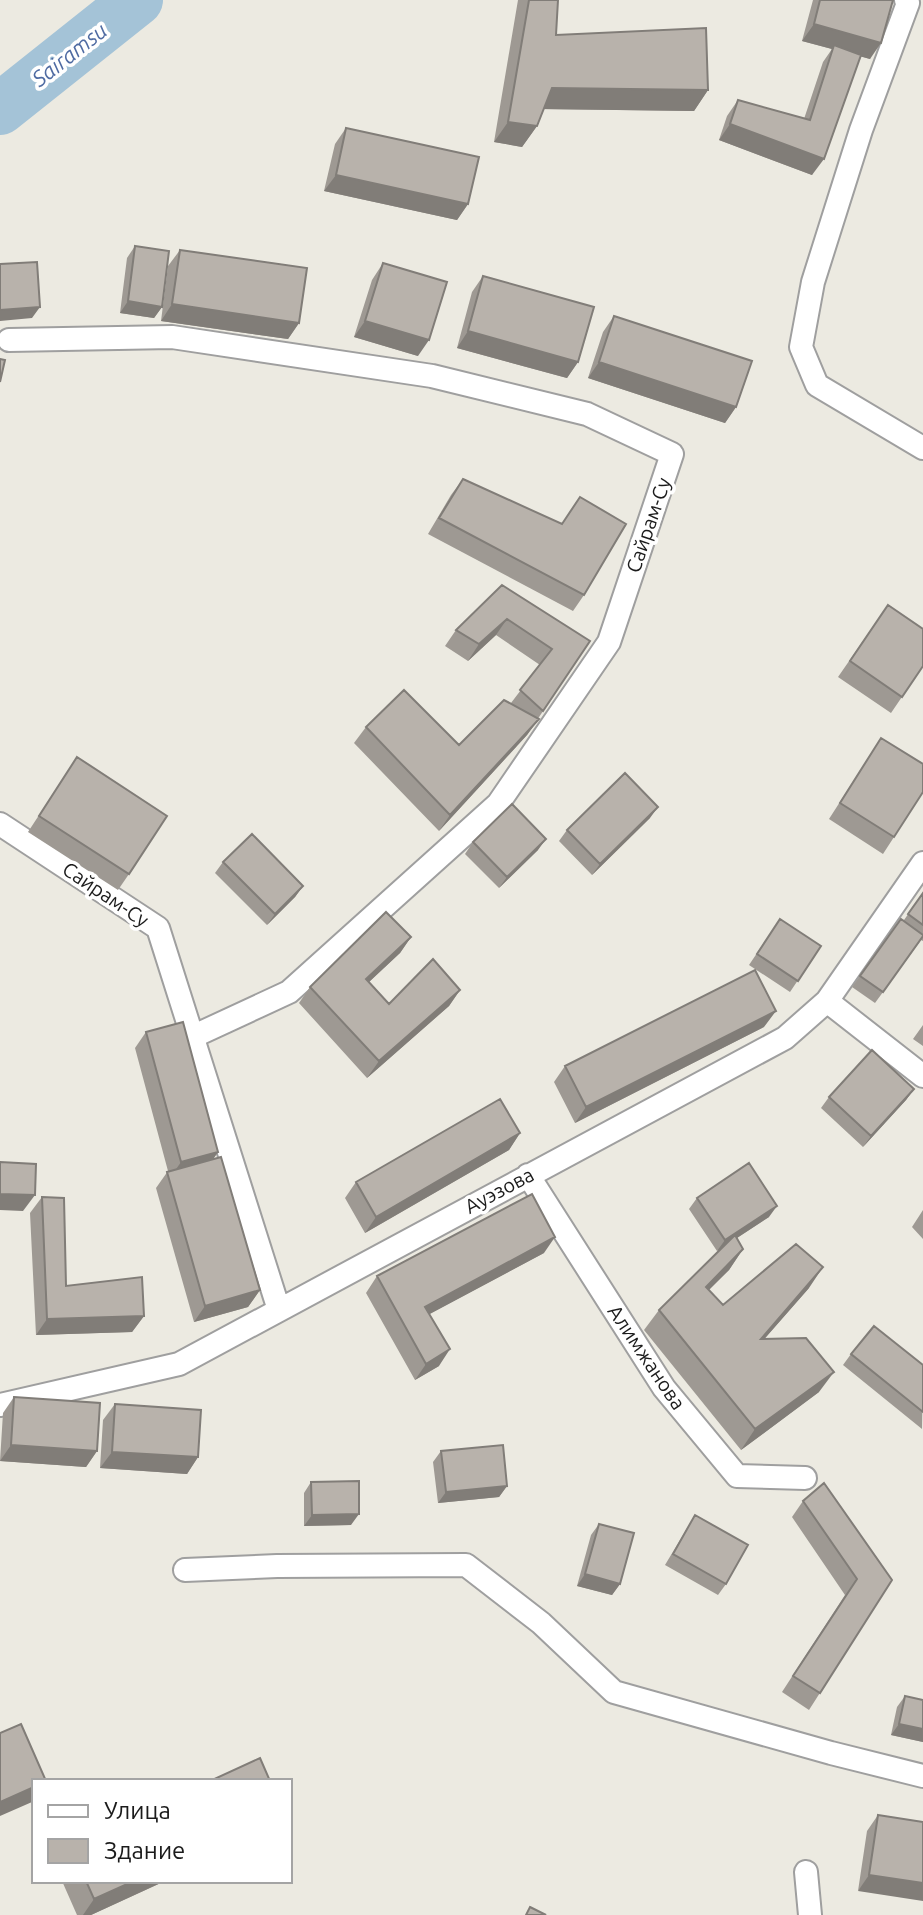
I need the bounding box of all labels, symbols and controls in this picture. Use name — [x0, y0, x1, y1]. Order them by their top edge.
water label: Sairamsu — [26, 17, 111, 92]
street label: Сайрам-Су — [621, 474, 675, 576]
street label: Сайрам-Су — [59, 857, 154, 931]
street label: Ауэзова — [461, 1162, 537, 1218]
street label: Алимжанова — [604, 1300, 690, 1414]
legend — [32, 1779, 292, 1883]
text: Улица — [104, 1797, 171, 1824]
text: Здание — [104, 1837, 185, 1864]

